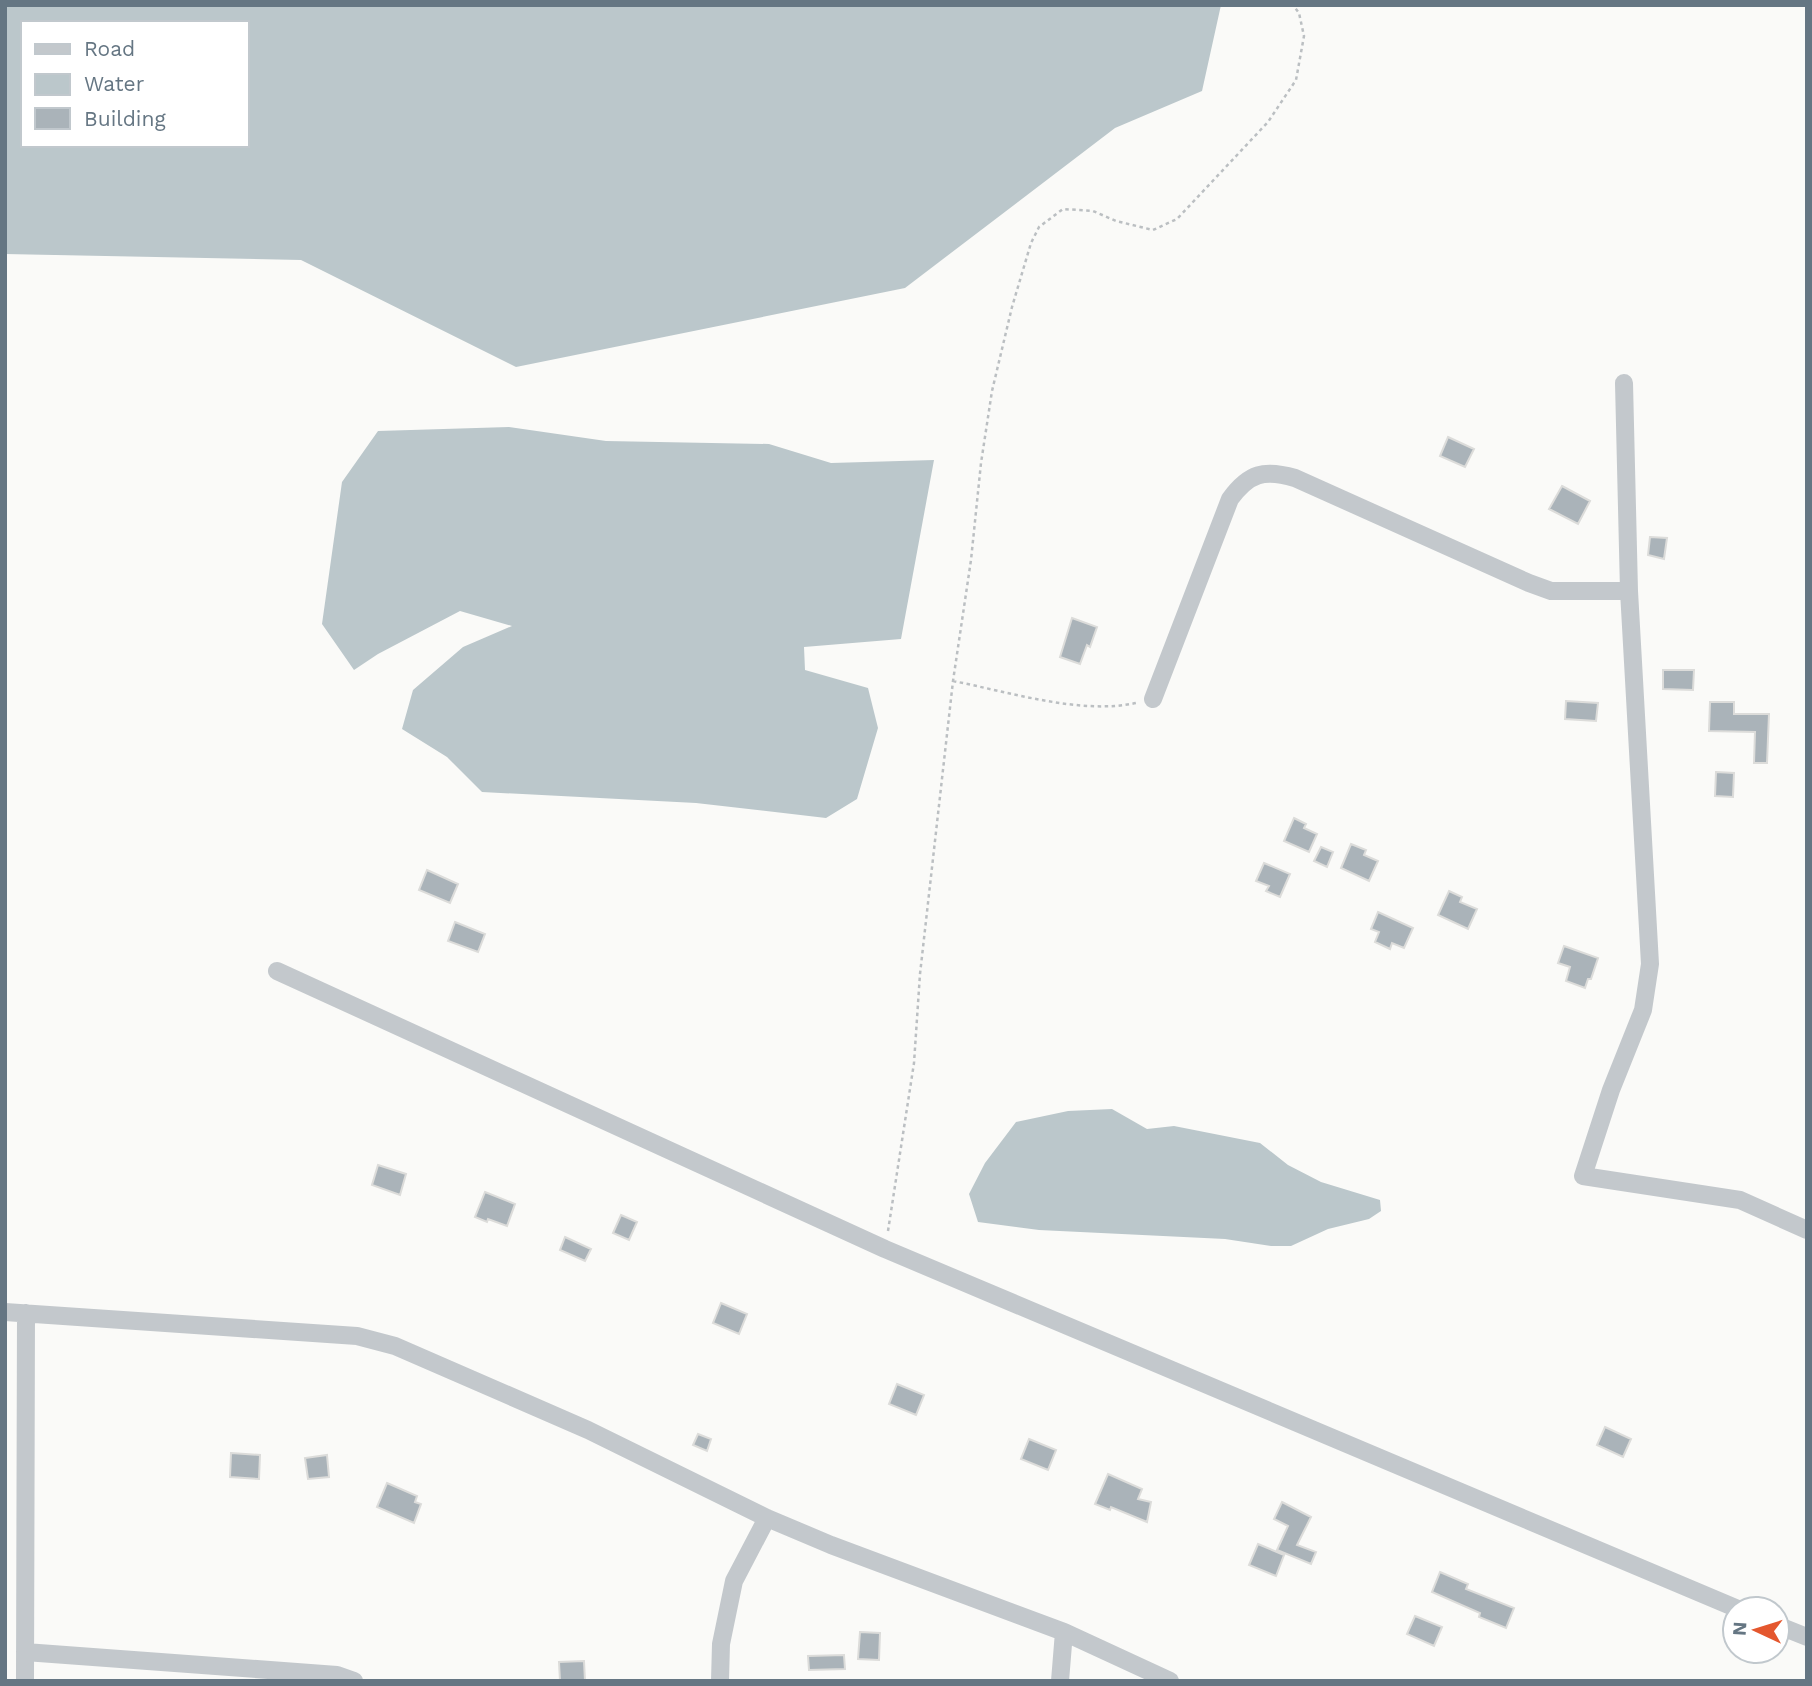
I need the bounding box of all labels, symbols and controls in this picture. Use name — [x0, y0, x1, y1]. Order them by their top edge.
legend — [21, 21, 248, 147]
text: Road — [84, 36, 135, 61]
text: Water — [84, 71, 145, 96]
text: Building — [84, 106, 166, 131]
north arrow — [1721, 1595, 1791, 1665]
text: N — [1728, 1621, 1752, 1637]

